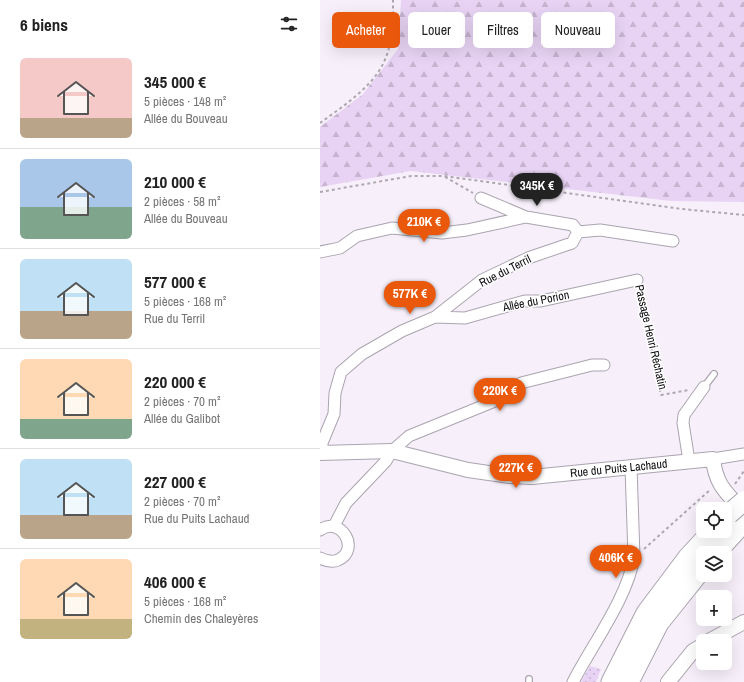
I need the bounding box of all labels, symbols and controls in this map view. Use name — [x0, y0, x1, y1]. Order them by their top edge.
chip: Acheter — [332, 12, 400, 48]
chip: Louer — [408, 12, 465, 48]
chip: Filtres — [473, 12, 533, 48]
chip: Nouveau — [541, 12, 615, 48]
text: 6 biens — [20, 13, 68, 36]
icon: filters — [278, 13, 300, 35]
text: 345 000 € — [144, 70, 206, 93]
icon: home — [52, 74, 100, 122]
text: 5 pièces · 148 m² — [144, 93, 226, 110]
text: Allée du Bouveau — [144, 110, 228, 127]
text: 210 000 € — [144, 170, 206, 193]
pin: 345K € — [504, 173, 570, 207]
icon: home — [52, 175, 100, 223]
text: 345K € — [520, 177, 554, 194]
text: 2 pièces · 58 m² — [144, 193, 220, 210]
pin: 210K € — [391, 209, 457, 243]
text: Allée du Bouveau — [144, 210, 228, 227]
text: 210K € — [407, 213, 441, 230]
street label: Rue du Terril — [476, 251, 534, 291]
text: 577 000 € — [144, 270, 206, 293]
icon: home — [52, 275, 100, 323]
pin: 577K € — [377, 281, 443, 315]
street label: Passage Henri Réchatin — [631, 283, 671, 391]
text: 577K € — [393, 285, 427, 302]
street label: Allée du Porion — [500, 287, 571, 315]
text: 5 pièces · 168 m² — [144, 293, 226, 310]
text: Rue du Terril — [144, 310, 205, 327]
text: 220 000 € — [144, 370, 206, 393]
icon: home — [52, 375, 100, 423]
pin: 220K € — [467, 378, 533, 412]
text: 220K € — [483, 382, 517, 399]
text: 2 pièces · 70 m² — [144, 393, 220, 410]
text: Allée du Galibot — [144, 410, 220, 427]
pin: 227K € — [483, 455, 549, 489]
street label: Rue du Puits Lachaud — [569, 456, 668, 481]
text: 227K € — [499, 459, 533, 476]
text: 227 000 € — [144, 470, 206, 493]
icon: home — [52, 475, 100, 523]
text: 2 pièces · 70 m² — [144, 493, 220, 510]
map controls — [696, 502, 732, 670]
button: locate — [696, 502, 732, 538]
text: Rue du Puits Lachaud — [144, 510, 250, 527]
pin: 406K € — [583, 545, 649, 579]
button: layers — [696, 546, 732, 582]
text: 406K € — [599, 549, 633, 566]
text: 406 000 € — [144, 570, 206, 593]
icon: home — [52, 575, 100, 623]
button: + — [696, 590, 732, 626]
text: 5 pièces · 168 m² — [144, 593, 226, 610]
text: Chemin des Chaleyères — [144, 610, 258, 627]
button: − — [696, 634, 732, 670]

